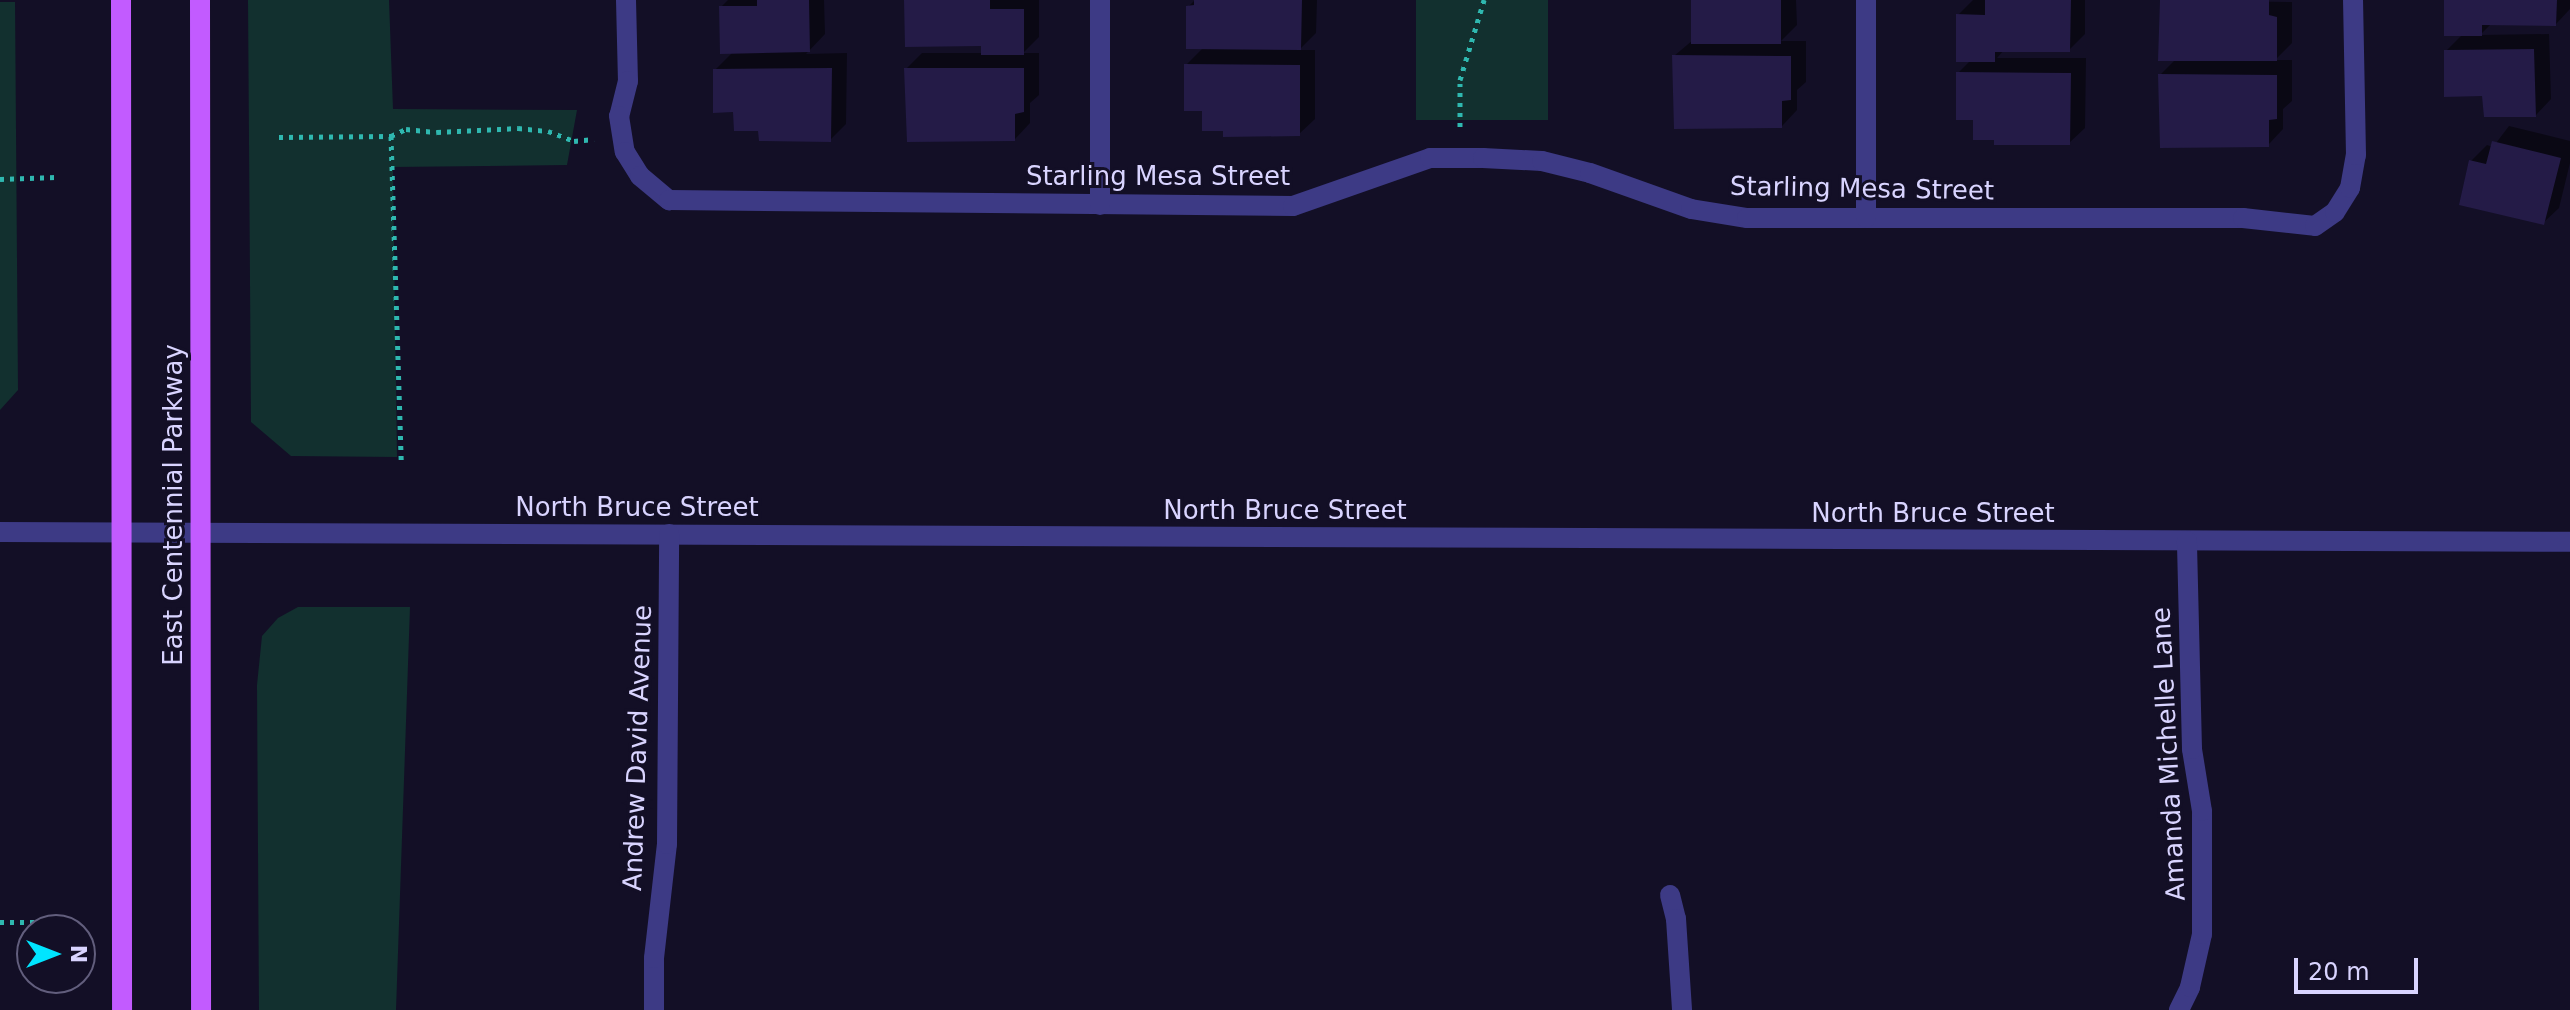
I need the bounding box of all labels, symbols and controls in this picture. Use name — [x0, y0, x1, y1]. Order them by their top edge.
street label: Starling Mesa Street — [1026, 161, 1290, 193]
street label: Starling Mesa Street — [1730, 171, 1994, 207]
street label: East Centennial Parkway — [158, 344, 190, 666]
street label: North Bruce Street — [515, 492, 759, 524]
street label: North Bruce Street — [1163, 495, 1407, 527]
street label: North Bruce Street — [1811, 498, 2055, 530]
street label: Andrew David Avenue — [617, 604, 659, 892]
street label: Amanda Michelle Lane — [2146, 606, 2192, 902]
north arrow — [16, 914, 96, 994]
scale bar — [2298, 942, 2422, 992]
text: N — [66, 945, 91, 963]
text: 20 m — [2308, 958, 2370, 986]

